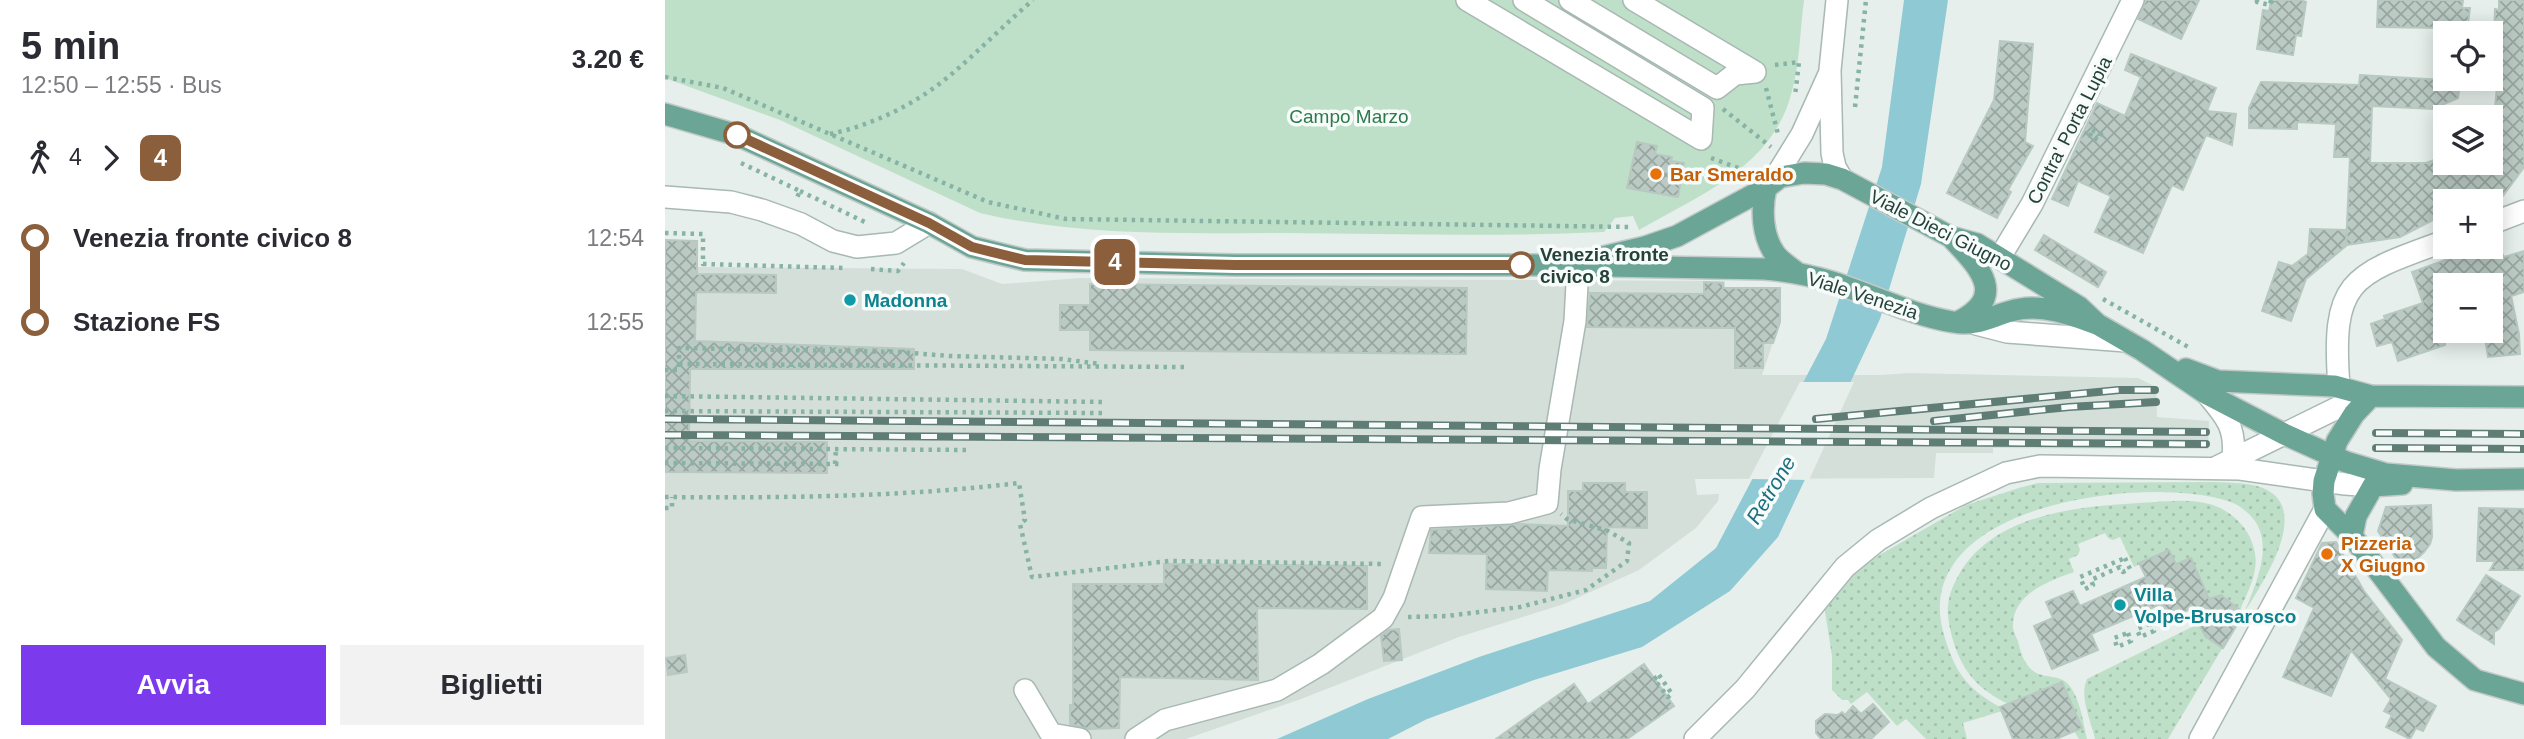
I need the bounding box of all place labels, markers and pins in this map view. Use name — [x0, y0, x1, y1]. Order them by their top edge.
unlabelled marker — [724, 122, 750, 148]
place label: Bar Smeraldo — [1670, 164, 1794, 185]
marker: Bar Smeraldo — [1648, 166, 1664, 182]
place label: Venezia fronte civico 8 — [1540, 244, 1669, 287]
marker: Venezia fronte civico 8 — [1508, 252, 1534, 278]
place label: Madonna — [864, 290, 948, 311]
marker: Madonna — [842, 292, 858, 308]
place label: Pizzeria X Giugno — [2341, 533, 2425, 576]
marker: Pizzeria X Giugno — [2319, 546, 2335, 562]
place label: Villa Volpe-Brusarosco — [2134, 584, 2296, 627]
marker: Villa Volpe-Brusarosco — [2112, 597, 2128, 613]

